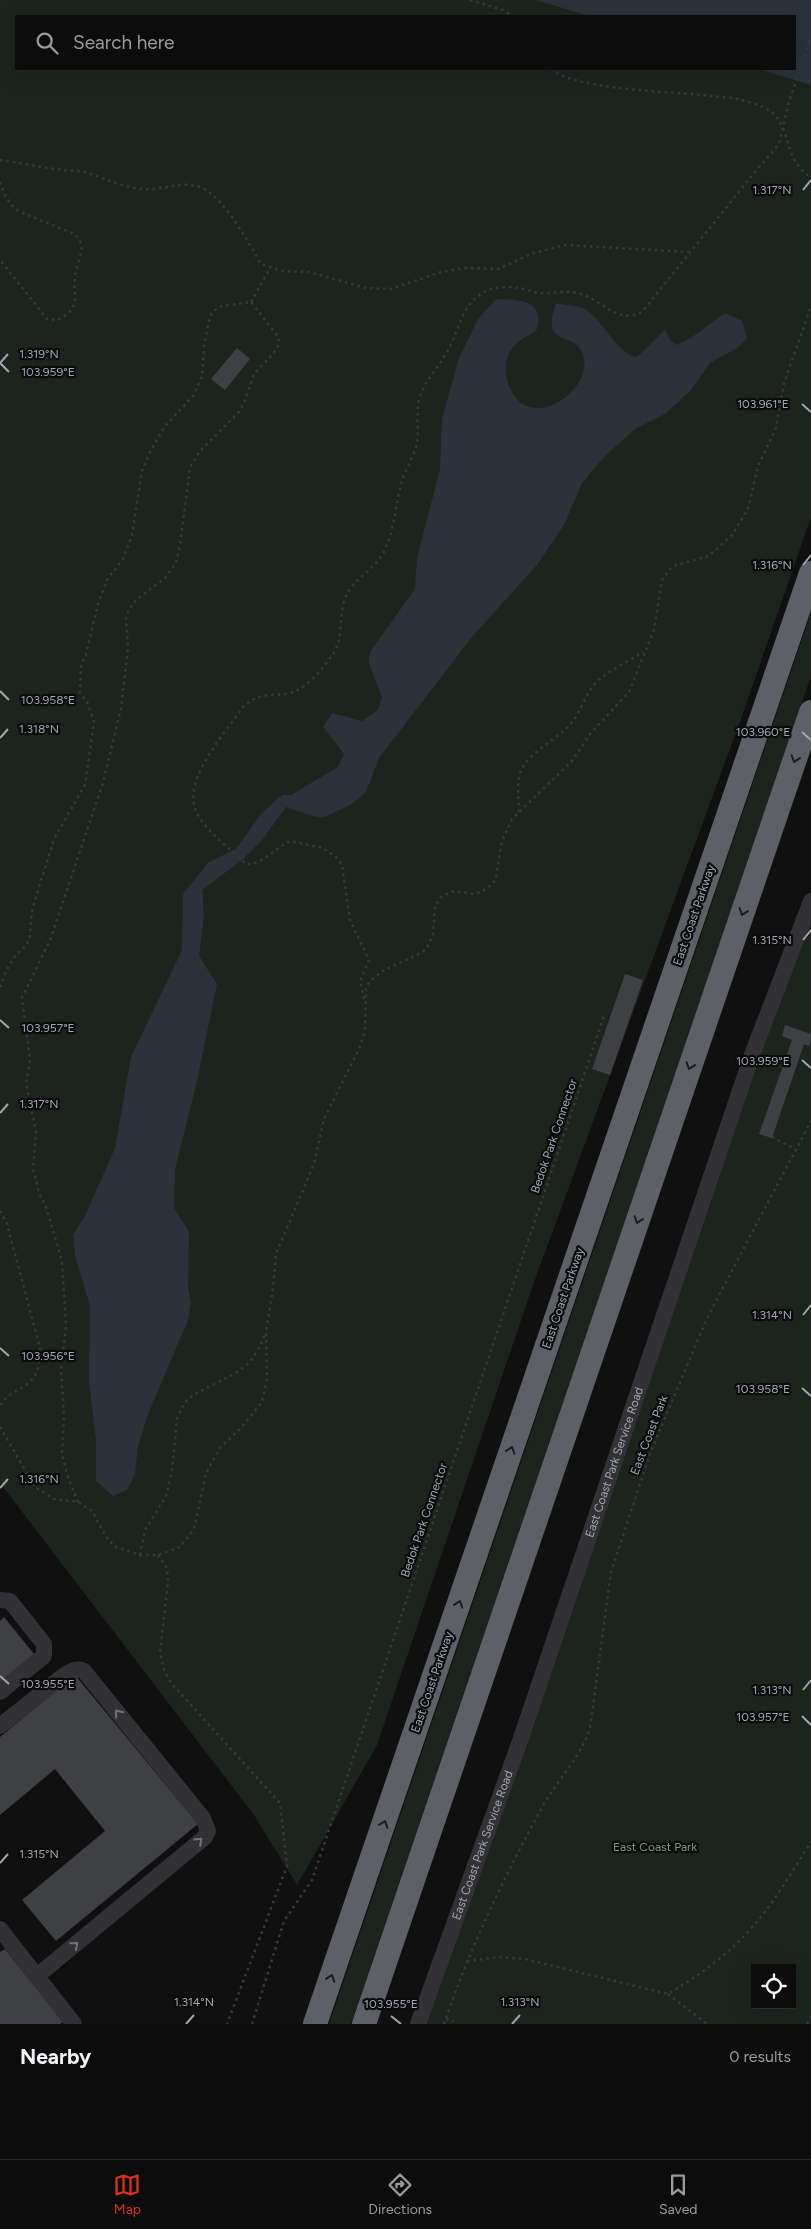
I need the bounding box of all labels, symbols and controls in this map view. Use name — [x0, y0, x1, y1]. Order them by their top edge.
search box — [15, 15, 796, 70]
icon: search — [33, 29, 61, 57]
text: Search here — [73, 31, 175, 54]
text: 1.317°N — [752, 183, 792, 197]
text: 1.319°N — [19, 347, 59, 361]
text: 103.959°E — [21, 365, 75, 379]
text: 103.961°E — [737, 397, 789, 411]
text: 1.316°N — [752, 558, 792, 572]
text: 103.958°E — [21, 693, 75, 707]
text: 1.318°N — [19, 722, 59, 736]
text: 103.960°E — [736, 725, 790, 739]
one-way arrow — [791, 754, 801, 762]
street label: East Coast Parkway — [670, 862, 718, 967]
one-way arrow — [739, 908, 749, 916]
text: 1.315°N — [752, 933, 792, 947]
text: 103.957°E — [21, 1021, 75, 1035]
text: 103.959°E — [736, 1054, 790, 1068]
one-way arrow — [686, 1062, 696, 1070]
street label: Bedok Park Connector — [528, 1077, 580, 1195]
text: 1.317°N — [19, 1097, 59, 1111]
one-way arrow — [634, 1215, 644, 1224]
street label: East Coast Parkway — [539, 1245, 587, 1350]
text: 1.314°N — [752, 1308, 792, 1322]
text: 103.956°E — [21, 1349, 75, 1363]
text: 103.958°E — [736, 1382, 790, 1396]
street label: East Coast Park Service Road — [582, 1385, 646, 1539]
street label: East Coast Park — [627, 1393, 671, 1477]
one-way arrow — [505, 1447, 515, 1455]
street label: Bedok Park Connector — [398, 1461, 450, 1579]
text: 1.316°N — [19, 1472, 59, 1486]
one-way arrow — [453, 1600, 463, 1609]
street label: East Coast Parkway — [408, 1629, 456, 1734]
text: 103.955°E — [21, 1677, 75, 1691]
text: 1.313°N — [752, 1683, 792, 1697]
one-way arrow — [114, 1709, 123, 1718]
text: 103.957°E — [736, 1710, 790, 1724]
street label: East Coast Park Service Road — [449, 1769, 516, 1922]
one-way arrow — [378, 1820, 388, 1829]
one-way arrow — [194, 1838, 203, 1847]
park label: East Coast Park — [613, 1840, 697, 1854]
text: 1.315°N — [19, 1847, 59, 1861]
one-way arrow — [69, 1942, 78, 1950]
map controls — [751, 1964, 796, 2009]
button: locate — [751, 1964, 796, 2009]
one-way arrow — [325, 1974, 335, 1983]
text: 1.314°N — [174, 1995, 214, 2009]
text: 1.313°N — [500, 1995, 540, 2009]
text: 103.955°E — [364, 1997, 418, 2011]
text: Nearby — [20, 2044, 91, 2069]
text: 0 results — [729, 2047, 791, 2066]
tab: Map — [113, 2171, 141, 2218]
tab: Directions — [368, 2171, 432, 2218]
tab: Saved — [659, 2171, 698, 2218]

